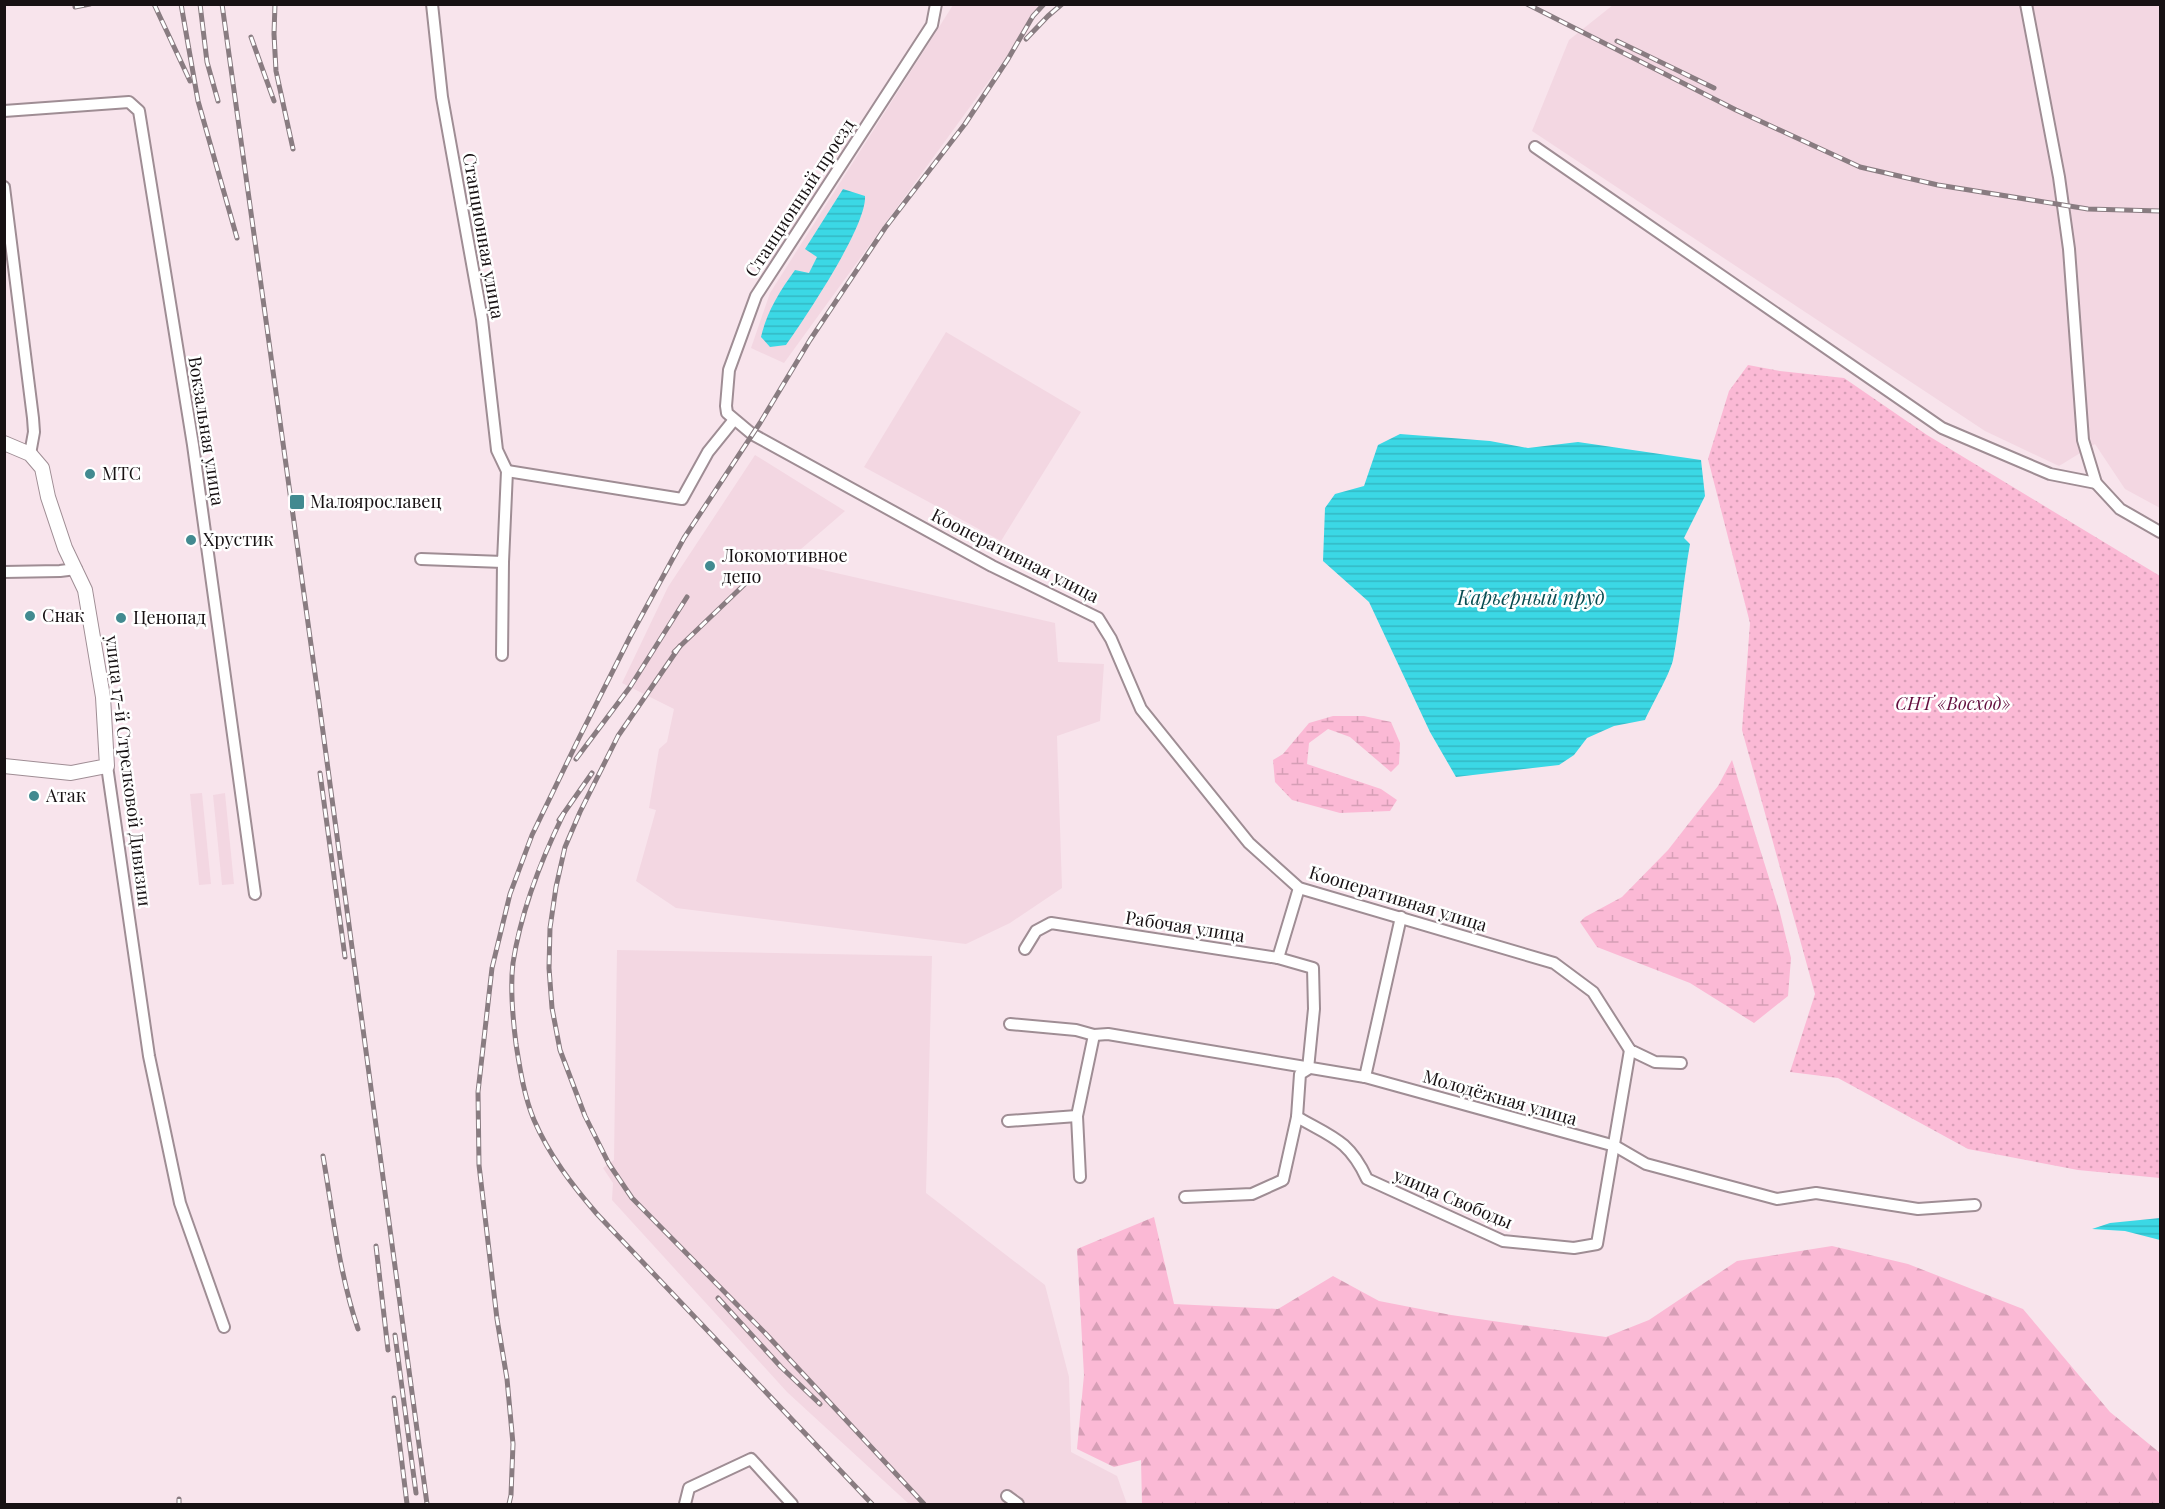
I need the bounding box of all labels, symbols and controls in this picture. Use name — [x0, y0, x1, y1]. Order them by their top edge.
street label: Станционный проезд — [739, 113, 860, 281]
street label: Станционная улица — [458, 151, 510, 321]
street label: Вокзальная улица — [183, 354, 231, 507]
place label: МТС — [102, 461, 141, 485]
marker: МТС — [83, 467, 97, 481]
place label: Малоярославец — [310, 489, 442, 513]
marker: Малоярославец — [288, 493, 306, 511]
street label: Кооперативная улица — [928, 502, 1103, 608]
place label: Хрустик — [203, 527, 274, 551]
marker: Хрустик — [184, 533, 198, 547]
place label: Локомотивное депо — [721, 543, 848, 588]
marker: Локомотивное депо — [703, 559, 717, 573]
water label: Карьерный пруд — [1456, 583, 1605, 610]
place label: Снак — [42, 603, 85, 627]
place label: Ценопад — [133, 605, 206, 629]
marker: Снак — [23, 609, 37, 623]
marker: Ценопад — [114, 611, 128, 625]
street label: улица 17-й Стрелковой Дивизии — [100, 633, 158, 908]
park label: СНТ «Восход» — [1895, 691, 2011, 715]
place label: Атак — [45, 783, 86, 807]
marker: Атак — [27, 789, 41, 803]
street label: Кооперативная улица — [1306, 860, 1490, 937]
street label: Рабочая улица — [1124, 905, 1247, 947]
street label: Молодёжная улица — [1420, 1064, 1580, 1131]
street label: улица Свободы — [1389, 1162, 1517, 1234]

